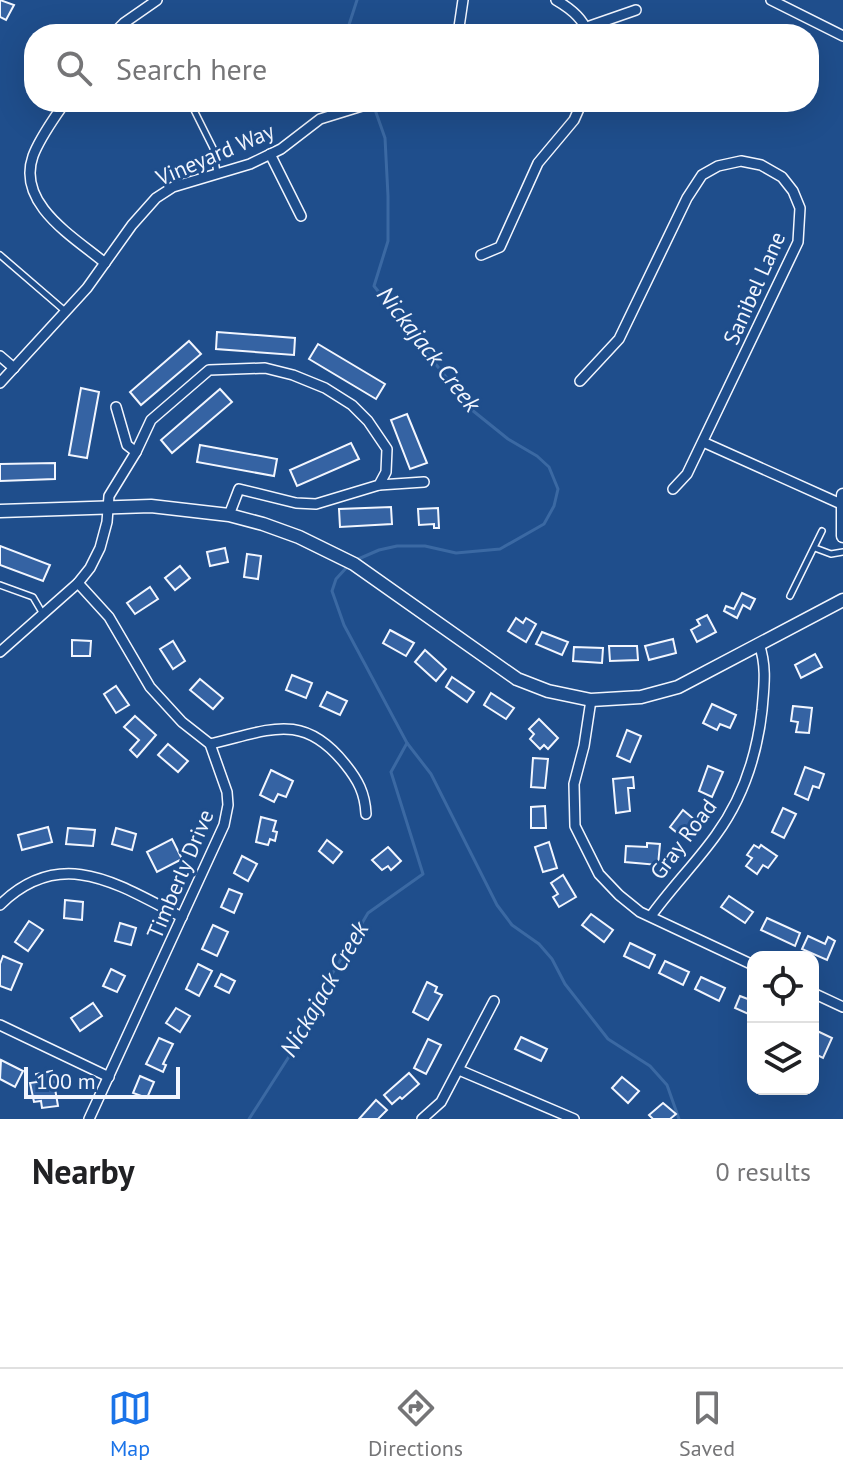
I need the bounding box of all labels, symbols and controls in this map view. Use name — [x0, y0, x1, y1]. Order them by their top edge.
search box — [24, 24, 819, 112]
icon: search — [52, 46, 96, 90]
text: Search here — [116, 49, 267, 88]
street label: Vineyard Way — [151, 116, 279, 192]
street label: Sanibel Lane — [717, 227, 791, 349]
water label: Nickajack Creek — [370, 280, 488, 419]
street label: Gray Road — [644, 793, 722, 885]
street label: Timberly Drive — [140, 805, 220, 943]
water label: Nickajack Creek — [273, 915, 376, 1062]
map controls — [747, 951, 819, 1095]
button: locate — [747, 951, 819, 1023]
button: layers — [747, 1023, 819, 1095]
scale bar — [24, 1063, 180, 1099]
text: 100 m — [36, 1067, 96, 1095]
text: Nearby — [32, 1149, 134, 1193]
text: 0 results — [716, 1155, 811, 1188]
tab: Map — [108, 1386, 152, 1462]
tab: Directions — [368, 1386, 463, 1462]
tab: Saved — [679, 1386, 735, 1462]

